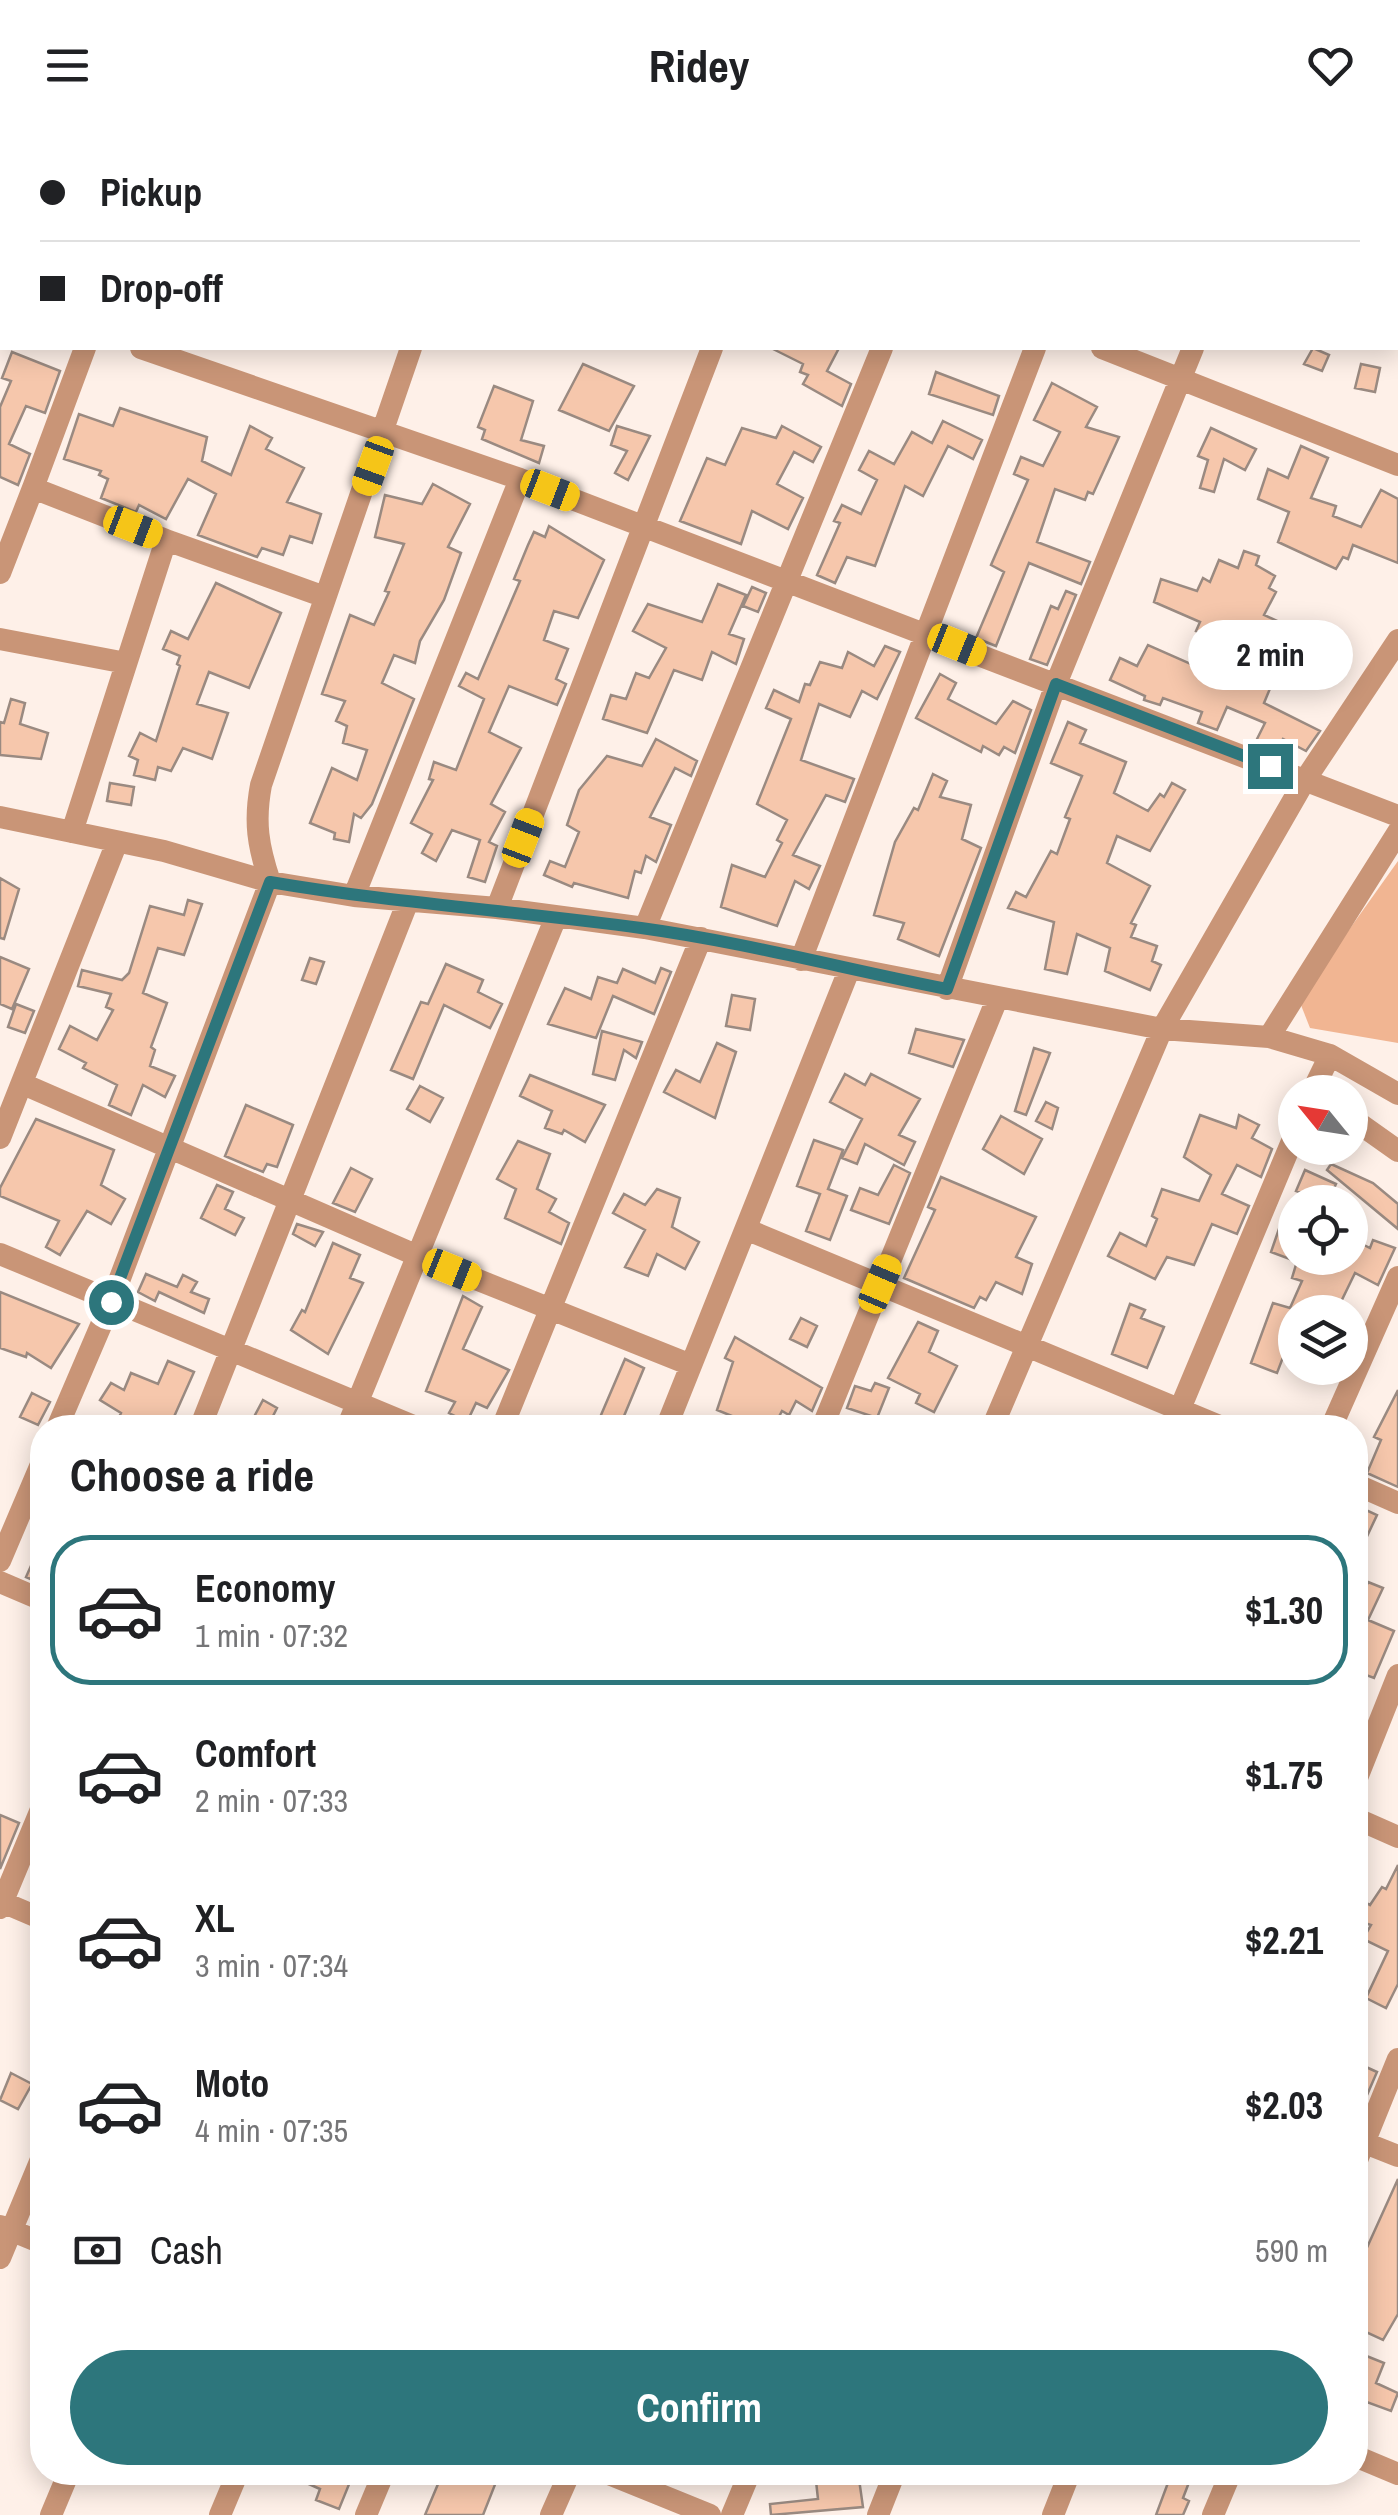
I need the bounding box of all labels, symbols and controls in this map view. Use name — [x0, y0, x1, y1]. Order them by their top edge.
text: Ridey — [649, 35, 749, 96]
icon: menu — [40, 38, 95, 93]
icon: heart — [1303, 38, 1358, 93]
text: Pickup — [100, 167, 202, 218]
text: Drop-off — [100, 263, 223, 314]
car — [349, 433, 397, 499]
car — [517, 465, 583, 515]
car — [100, 502, 166, 552]
car — [924, 620, 990, 670]
callout: 2 min — [1188, 621, 1352, 691]
text: 2 min — [1236, 633, 1305, 676]
route end — [1248, 744, 1293, 789]
car — [498, 805, 548, 871]
north arrow — [1278, 1075, 1368, 1165]
map controls — [1278, 1075, 1368, 1385]
button: locate — [1278, 1185, 1368, 1275]
car — [419, 1245, 485, 1295]
car — [854, 1251, 906, 1317]
route start — [89, 1280, 134, 1325]
button: layers — [1278, 1295, 1368, 1385]
text: Choose a ride — [70, 1444, 314, 1505]
text: Economy — [195, 1563, 335, 1614]
icon: car — [75, 1565, 165, 1655]
text: $1.30 — [1245, 1585, 1323, 1636]
text: 1 min · 07:32 — [195, 1614, 348, 1657]
text: Comfort — [195, 1728, 316, 1779]
icon: car — [75, 1730, 165, 1820]
text: $1.75 — [1245, 1750, 1323, 1801]
text: 2 min · 07:33 — [195, 1779, 348, 1822]
text: XL — [195, 1893, 235, 1944]
icon: car — [75, 1895, 165, 1985]
text: $2.21 — [1245, 1915, 1323, 1966]
text: 3 min · 07:34 — [195, 1944, 348, 1987]
text: Moto — [195, 2058, 269, 2109]
icon: car — [75, 2060, 165, 2150]
text: $2.03 — [1245, 2080, 1323, 2131]
text: 4 min · 07:35 — [195, 2109, 348, 2152]
icon: cash — [70, 2223, 125, 2278]
text: Cash — [150, 2225, 223, 2276]
text: 590 m — [1255, 2229, 1328, 2272]
button: Confirm — [70, 2350, 1328, 2465]

